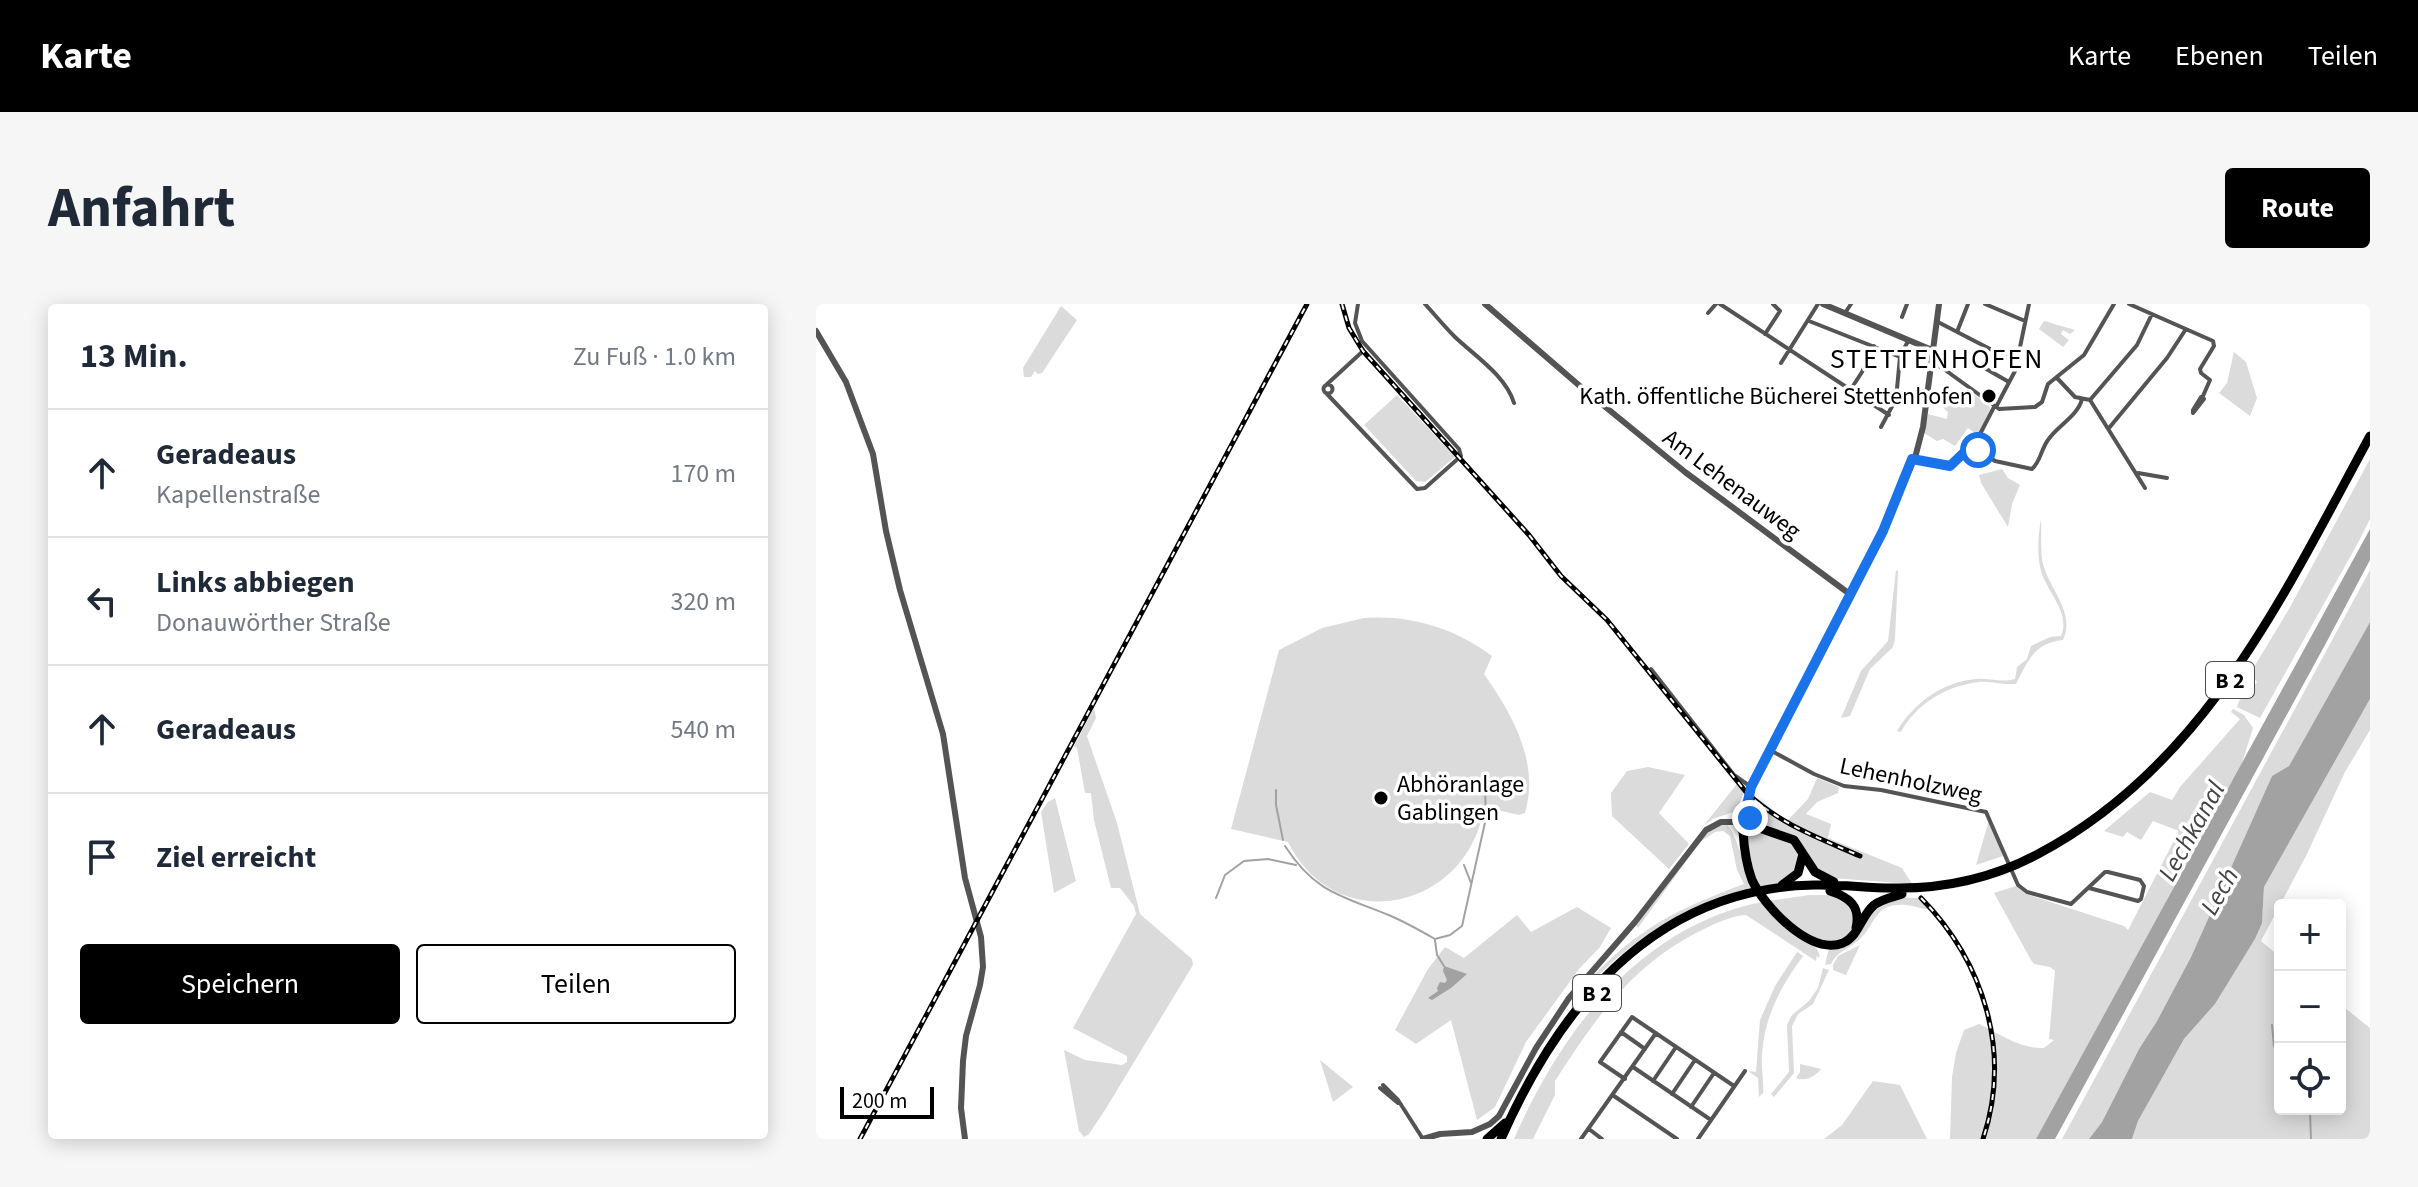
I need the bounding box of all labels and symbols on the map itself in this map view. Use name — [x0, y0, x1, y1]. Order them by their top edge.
district label: STETTENHOFEN — [1830, 339, 2044, 379]
place label: Kath. öffentliche Bücherei Stettenhofen — [1579, 379, 1973, 414]
marker: Kath. öffentliche Bücherei Stettenhofen — [1980, 387, 1998, 405]
street label: Am Lehenauweg — [1655, 421, 1808, 548]
route start — [1960, 432, 1996, 468]
road number: B 2 — [2206, 662, 2254, 698]
street label: Lehenholzweg — [1836, 748, 1985, 813]
place label: Abhöranlage Gablingen — [1397, 767, 1524, 830]
water label: Lechkanal — [2149, 774, 2234, 888]
marker: Abhöranlage Gablingen — [1372, 789, 1390, 807]
route end — [1732, 800, 1768, 836]
water label: Lech — [2191, 861, 2248, 922]
road number: B 2 — [1573, 975, 1621, 1011]
scale bar — [840, 1083, 934, 1119]

